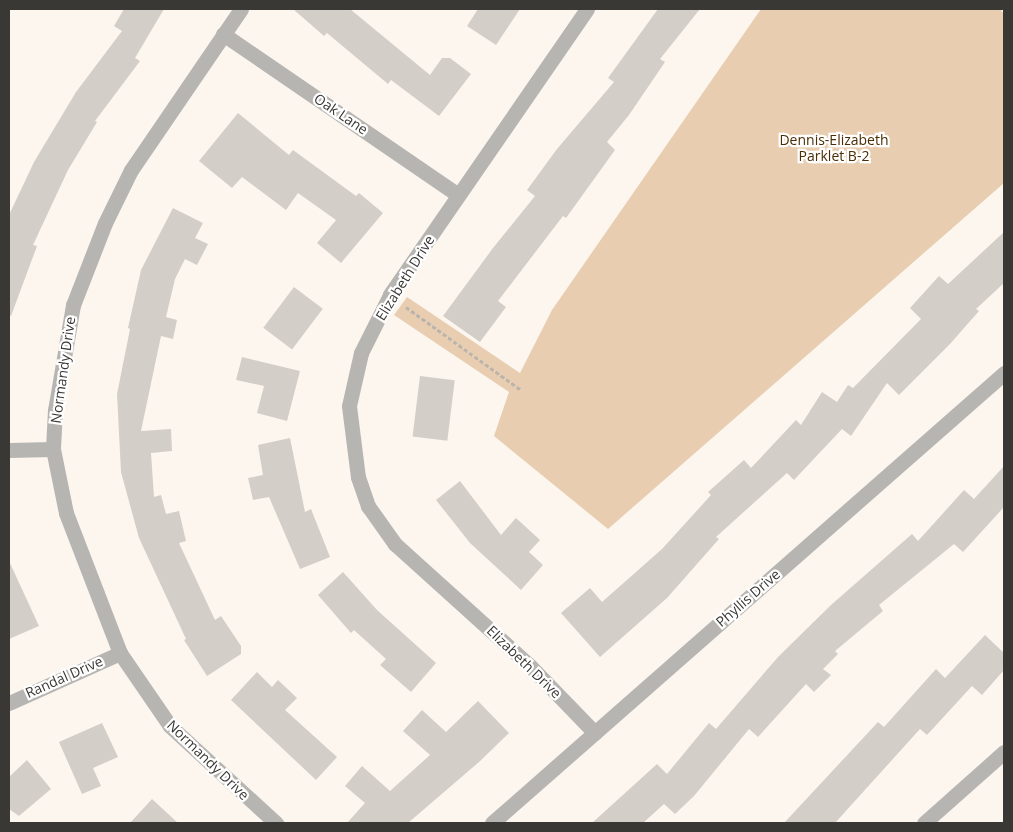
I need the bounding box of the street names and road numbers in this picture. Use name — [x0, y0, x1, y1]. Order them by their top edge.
street label: Oak Lane — [311, 90, 371, 138]
street label: Elizabeth Drive — [372, 232, 438, 324]
street label: Normandy Drive — [47, 316, 79, 424]
street label: Phyllis Drive — [713, 566, 783, 630]
street label: Elizabeth Drive — [483, 622, 565, 702]
street label: Randal Drive — [23, 652, 105, 702]
street label: Normandy Drive — [164, 717, 252, 803]

